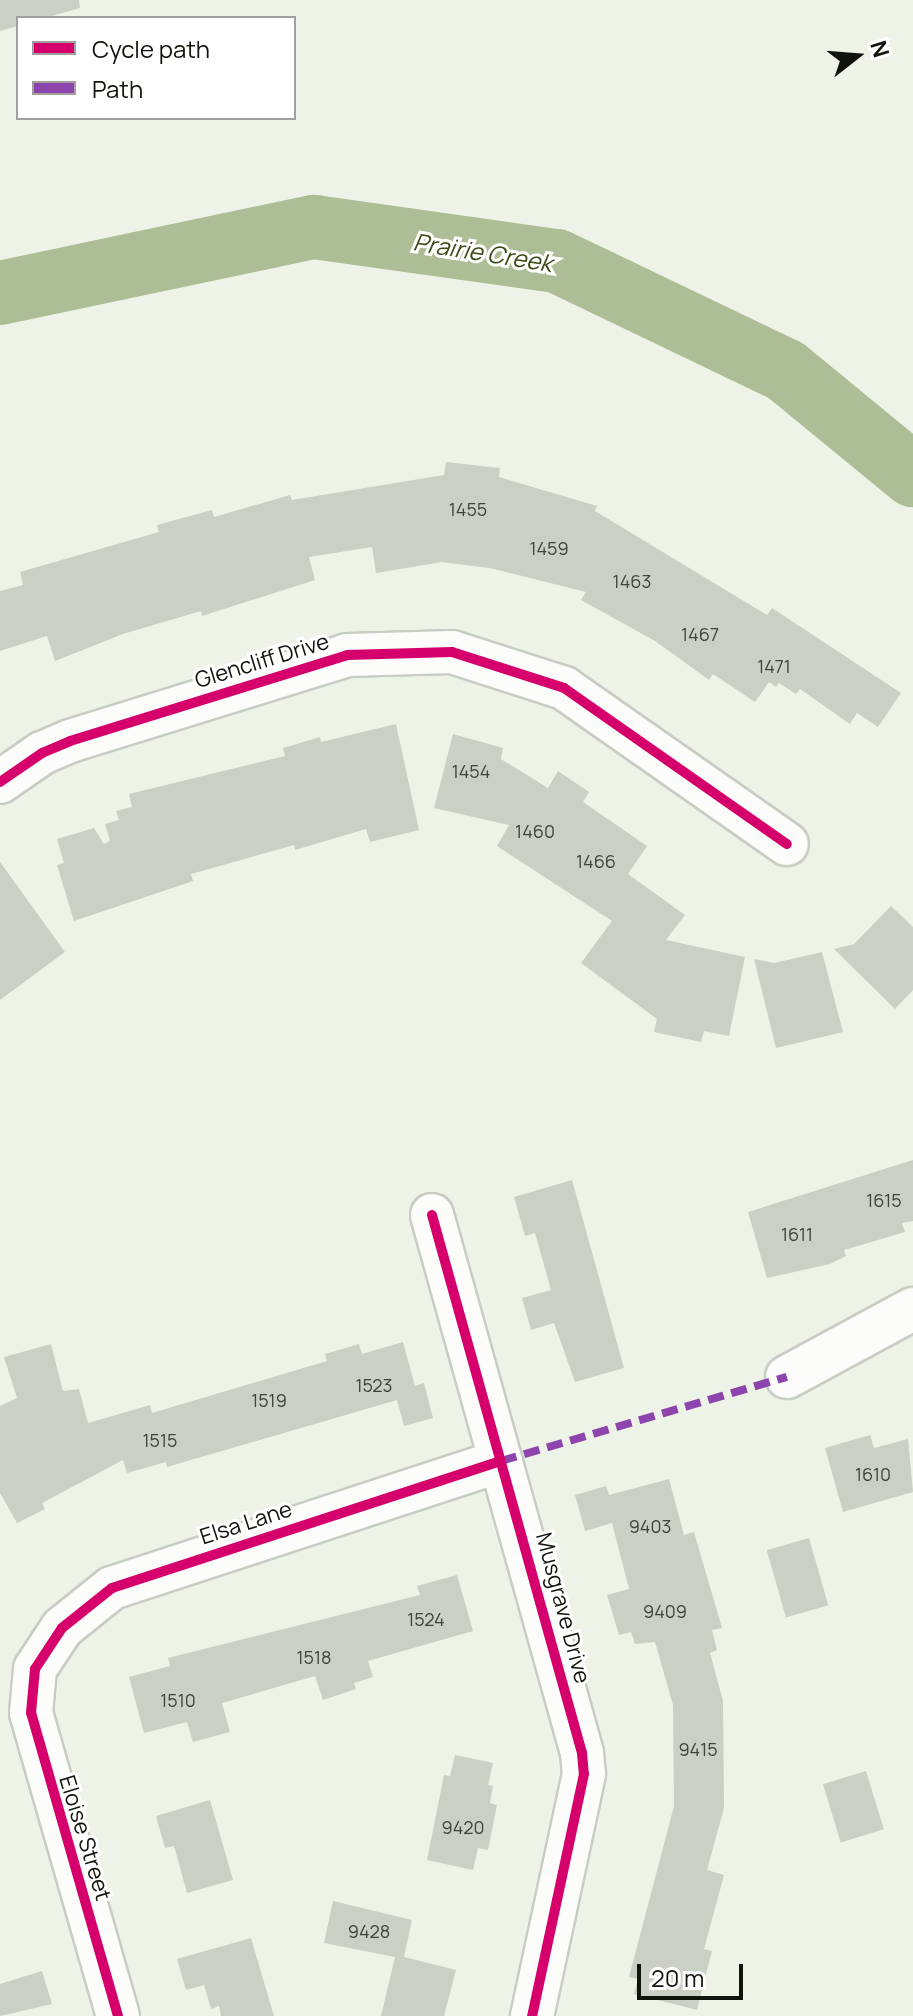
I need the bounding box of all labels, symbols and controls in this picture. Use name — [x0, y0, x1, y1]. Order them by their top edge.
legend — [16, 16, 296, 120]
north arrow — [817, 16, 897, 96]
text: Cycle path — [92, 32, 210, 65]
text: N — [863, 37, 897, 61]
text: Path — [92, 72, 143, 105]
water label: Prairie Creek — [411, 227, 555, 277]
house number: 1455 — [449, 498, 487, 520]
house number: 1459 — [529, 537, 569, 559]
house number: 1463 — [613, 570, 651, 592]
house number: 1467 — [681, 623, 719, 645]
street label: Glencliff Drive — [192, 628, 332, 694]
house number: 1471 — [757, 655, 791, 677]
house number: 1454 — [452, 760, 490, 782]
house number: 1460 — [515, 820, 555, 842]
house number: 1466 — [576, 850, 616, 872]
house number: 1615 — [866, 1189, 902, 1211]
house number: 1611 — [781, 1223, 813, 1245]
house number: 1523 — [355, 1374, 393, 1396]
house number: 1519 — [251, 1389, 287, 1411]
house number: 1515 — [143, 1429, 177, 1451]
house number: 1610 — [855, 1463, 891, 1485]
street label: Elsa Lane — [197, 1496, 295, 1550]
house number: 9403 — [629, 1515, 671, 1537]
street label: Musgrave Drive — [530, 1530, 596, 1686]
house number: 9409 — [643, 1600, 687, 1622]
house number: 1524 — [407, 1608, 445, 1630]
house number: 1518 — [297, 1646, 331, 1668]
house number: 1510 — [160, 1689, 196, 1711]
house number: 9415 — [678, 1738, 718, 1760]
street label: Eloise Street — [53, 1772, 117, 1904]
house number: 9420 — [441, 1816, 485, 1838]
house number: 9428 — [348, 1920, 390, 1942]
scale bar — [641, 1948, 747, 1998]
text: 20 m — [651, 1961, 704, 1994]

